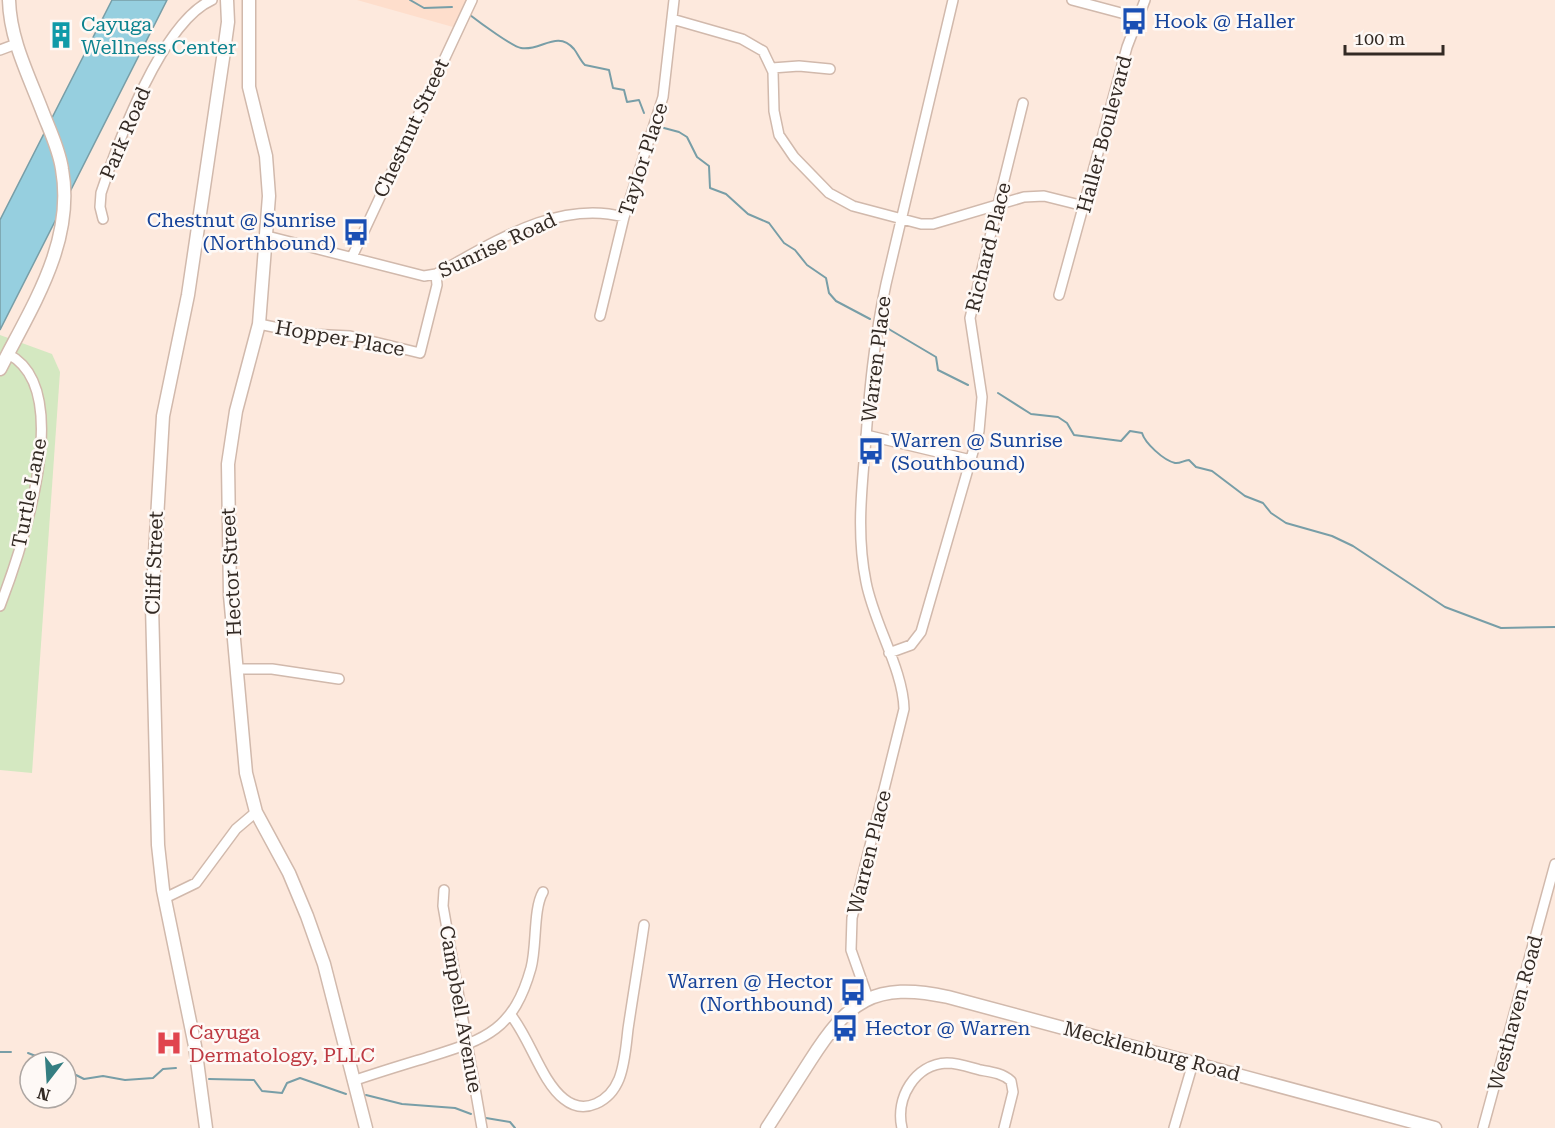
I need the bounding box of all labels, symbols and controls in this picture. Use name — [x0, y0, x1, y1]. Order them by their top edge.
bus stop icon: Hook @ Haller — [1119, 6, 1149, 36]
place label: Hook @ Haller — [1154, 9, 1295, 33]
place label: Cayuga Wellness Center — [81, 12, 236, 59]
scale bar — [1345, 18, 1442, 56]
building icon: Cayuga Wellness Center — [46, 20, 76, 50]
text: 100 m — [1354, 28, 1405, 49]
street label: Haller Boulevard — [1071, 52, 1137, 215]
street label: Chestnut Street — [368, 54, 454, 201]
street label: Park Road — [95, 83, 155, 183]
street label: Taylor Place — [613, 99, 673, 219]
street label: Richard Place — [960, 180, 1016, 314]
street label: Sunrise Road — [434, 207, 560, 283]
place label: Chestnut @ Sunrise (Northbound) — [147, 208, 336, 255]
bus stop icon: Chestnut @ Sunrise (Northbound) — [341, 217, 371, 247]
street label: Warren Place — [856, 294, 896, 424]
street label: Hopper Place — [273, 315, 407, 361]
place label: Warren @ Sunrise (Southbound) — [891, 428, 1063, 475]
street label: Turtle Lane — [7, 436, 51, 550]
bus stop icon: Warren @ Sunrise (Southbound) — [856, 436, 886, 466]
street label: Hector Street — [216, 506, 246, 637]
street label: Cliff Street — [140, 510, 168, 615]
street label: Warren Place — [842, 787, 896, 917]
street label: Campbell Avenue — [434, 924, 488, 1094]
street label: Westhaven Road — [1483, 932, 1547, 1093]
place label: Warren @ Hector (Northbound) — [668, 969, 833, 1016]
bus stop icon: Warren @ Hector (Northbound) — [838, 977, 868, 1007]
bus stop icon: Hector @ Warren — [830, 1013, 860, 1043]
place label: Hector @ Warren — [865, 1016, 1030, 1040]
street label: Mecklenburg Road — [1061, 1016, 1243, 1086]
place label: Cayuga Dermatology, PLLC — [189, 1020, 375, 1067]
hospital icon: Cayuga Dermatology, PLLC — [154, 1028, 184, 1058]
north arrow — [18, 1050, 78, 1110]
text: N — [35, 1083, 52, 1105]

